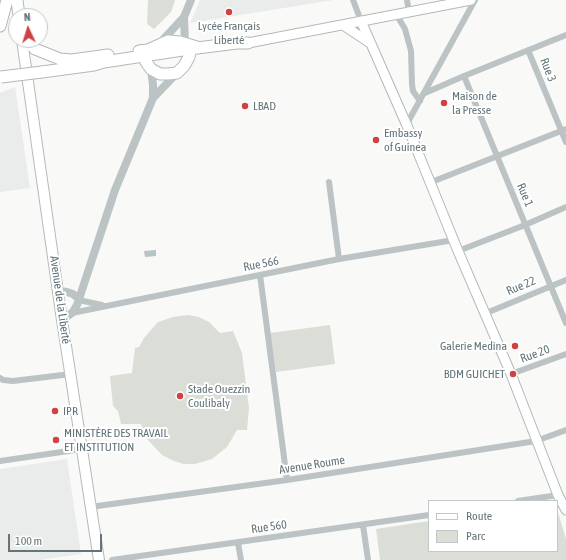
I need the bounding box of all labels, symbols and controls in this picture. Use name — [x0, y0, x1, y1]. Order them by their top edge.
marker: Lycée Français Liberté — [224, 7, 234, 17]
north arrow — [8, 8, 48, 48]
text: N — [24, 11, 31, 23]
place label: Lycée Français Liberté — [198, 19, 260, 47]
street label: Rue 3 — [537, 56, 559, 84]
place label: Maison de la Presse — [452, 89, 497, 117]
marker: Maison de la Presse — [439, 98, 449, 108]
place label: LBAD — [253, 99, 276, 113]
marker: LBAD — [240, 101, 250, 111]
place label: Embassy of Guinea — [384, 126, 426, 154]
marker: Embassy of Guinea — [371, 135, 381, 145]
street label: Rue 1 — [514, 181, 536, 209]
street label: Rue 566 — [242, 254, 280, 274]
street label: Avenue de la Liberté — [47, 255, 73, 345]
street label: Rue 22 — [504, 273, 538, 299]
place label: Galerie Medina — [440, 339, 507, 353]
marker: Galerie Medina — [510, 341, 520, 351]
street label: Rue 20 — [518, 342, 552, 366]
place label: BDM GUICHET — [444, 367, 505, 381]
marker: BDM GUICHET — [508, 369, 518, 379]
place label: Stade Ouezzin Coulibaly — [188, 382, 250, 410]
marker: Stade Ouezzin Coulibaly — [175, 391, 185, 401]
place label: IPR — [63, 404, 78, 418]
marker: IPR — [50, 406, 60, 416]
place label: MINISTÈRE DES TRAVAIL ET INSTITUTION — [64, 426, 168, 454]
marker: MINISTÈRE DES TRAVAIL ET INSTITUTION — [51, 435, 61, 445]
street label: Avenue Roume — [278, 453, 346, 477]
legend — [428, 500, 558, 552]
text: Route — [466, 509, 492, 523]
street label: Rue 560 — [250, 517, 288, 537]
scale bar — [10, 526, 104, 552]
text: Parc — [466, 529, 485, 543]
text: 100 m — [15, 534, 42, 548]

